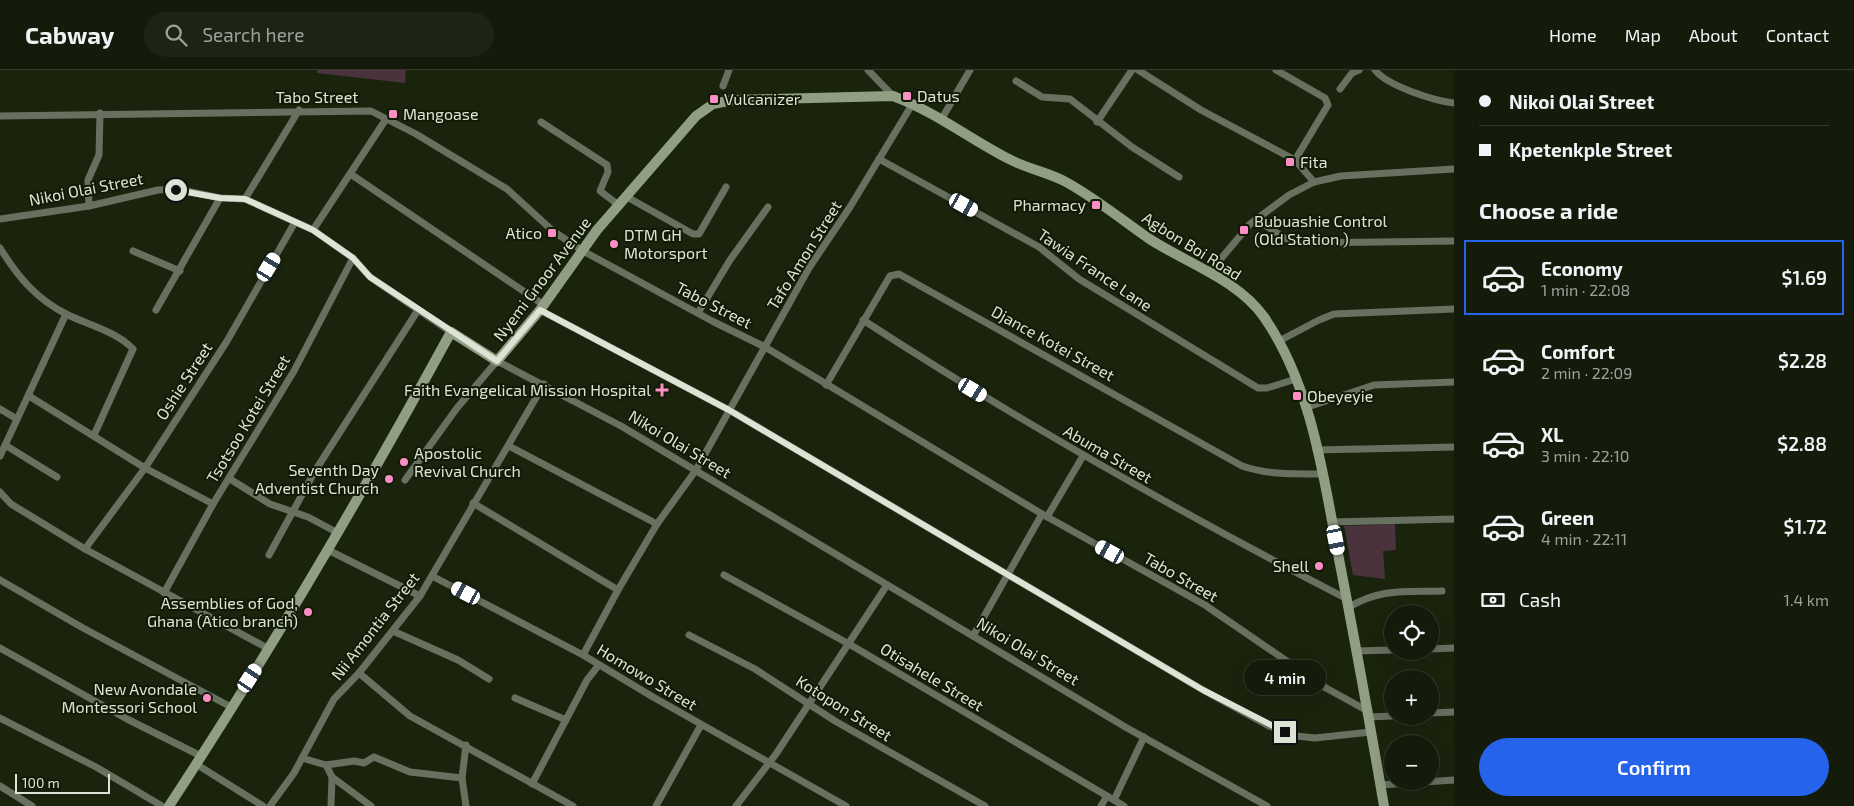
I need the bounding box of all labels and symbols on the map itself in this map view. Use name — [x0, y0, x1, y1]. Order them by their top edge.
place label: Datus — [917, 86, 960, 105]
street label: Tabo Street — [276, 87, 358, 106]
place label: Vulcanizer — [724, 89, 801, 108]
marker: Datus — [901, 90, 913, 102]
marker: Vulcanizer — [708, 93, 720, 105]
place label: Mangoase — [403, 104, 479, 123]
marker: Mangoase — [387, 108, 399, 120]
place label: Fita — [1300, 152, 1327, 171]
marker: Fita — [1284, 156, 1296, 168]
street label: Nikoi Olai Street — [27, 168, 145, 209]
route start — [165, 179, 187, 201]
car — [947, 191, 980, 219]
place label: Pharmacy — [1013, 195, 1087, 214]
street label: Tafo Amon Street — [762, 197, 845, 313]
marker: Pharmacy — [1090, 199, 1102, 211]
street label: Agbon Boi Road — [1139, 207, 1245, 284]
place label: Bubuashie Control (Old Station ) — [1254, 211, 1388, 248]
street label: Nyemi Gnoor Avenue — [489, 213, 594, 344]
place label: Atico — [505, 223, 542, 242]
street label: Tawia France Lane — [1035, 224, 1156, 315]
marker: Bubuashie Control (Old Station ) — [1238, 224, 1250, 236]
place label: DTM GH Motorsport — [624, 225, 708, 262]
marker: Atico — [546, 227, 558, 239]
marker: DTM GH Motorsport — [608, 238, 620, 250]
car — [254, 250, 283, 284]
street label: Tabo Street — [673, 277, 755, 332]
street label: Djance Kotei Street — [988, 301, 1118, 385]
street label: Oshie Street — [151, 338, 216, 423]
street label: Tsotsoo Kotei Street — [202, 351, 293, 486]
car — [956, 376, 989, 404]
place label: Faith Evangelical Mission Hospital — [404, 380, 651, 399]
marker: Faith Evangelical Mission Hospital — [655, 383, 669, 397]
place label: Obeyeyie — [1307, 386, 1373, 405]
marker: Obeyeyie — [1291, 390, 1303, 402]
street label: Nikoi Olai Street — [626, 406, 735, 482]
street label: Abuma Street — [1061, 421, 1156, 487]
place label: Apostolic Revival Church — [414, 443, 521, 480]
marker: Apostolic Revival Church — [398, 456, 410, 468]
place label: Seventh Day Adventist Church — [255, 460, 380, 497]
marker: Seventh Day Adventist Church — [383, 473, 395, 485]
car — [1325, 524, 1346, 556]
car — [1093, 538, 1126, 566]
street label: Tabo Street — [1141, 548, 1222, 606]
place label: Shell — [1273, 556, 1309, 575]
marker: Shell — [1313, 560, 1325, 572]
street label: Nii Amontia Street — [327, 568, 423, 683]
car — [449, 579, 482, 607]
place label: Assemblies of God, Ghana (Atico branch) — [147, 593, 298, 630]
marker: Assemblies of God, Ghana (Atico branch) — [302, 606, 314, 618]
street label: Nikoi Olai Street — [974, 613, 1083, 689]
street label: Otisahele Street — [877, 638, 987, 715]
street label: Homowo Street — [594, 639, 701, 714]
callout: 4 min — [1244, 660, 1326, 694]
car — [235, 661, 264, 695]
street label: Kotopon Street — [793, 671, 896, 745]
place label: New Avondale Montessori School — [62, 679, 197, 716]
marker: New Avondale Montessori School — [201, 692, 213, 704]
route end — [1274, 721, 1296, 743]
scale bar — [15, 771, 110, 794]

